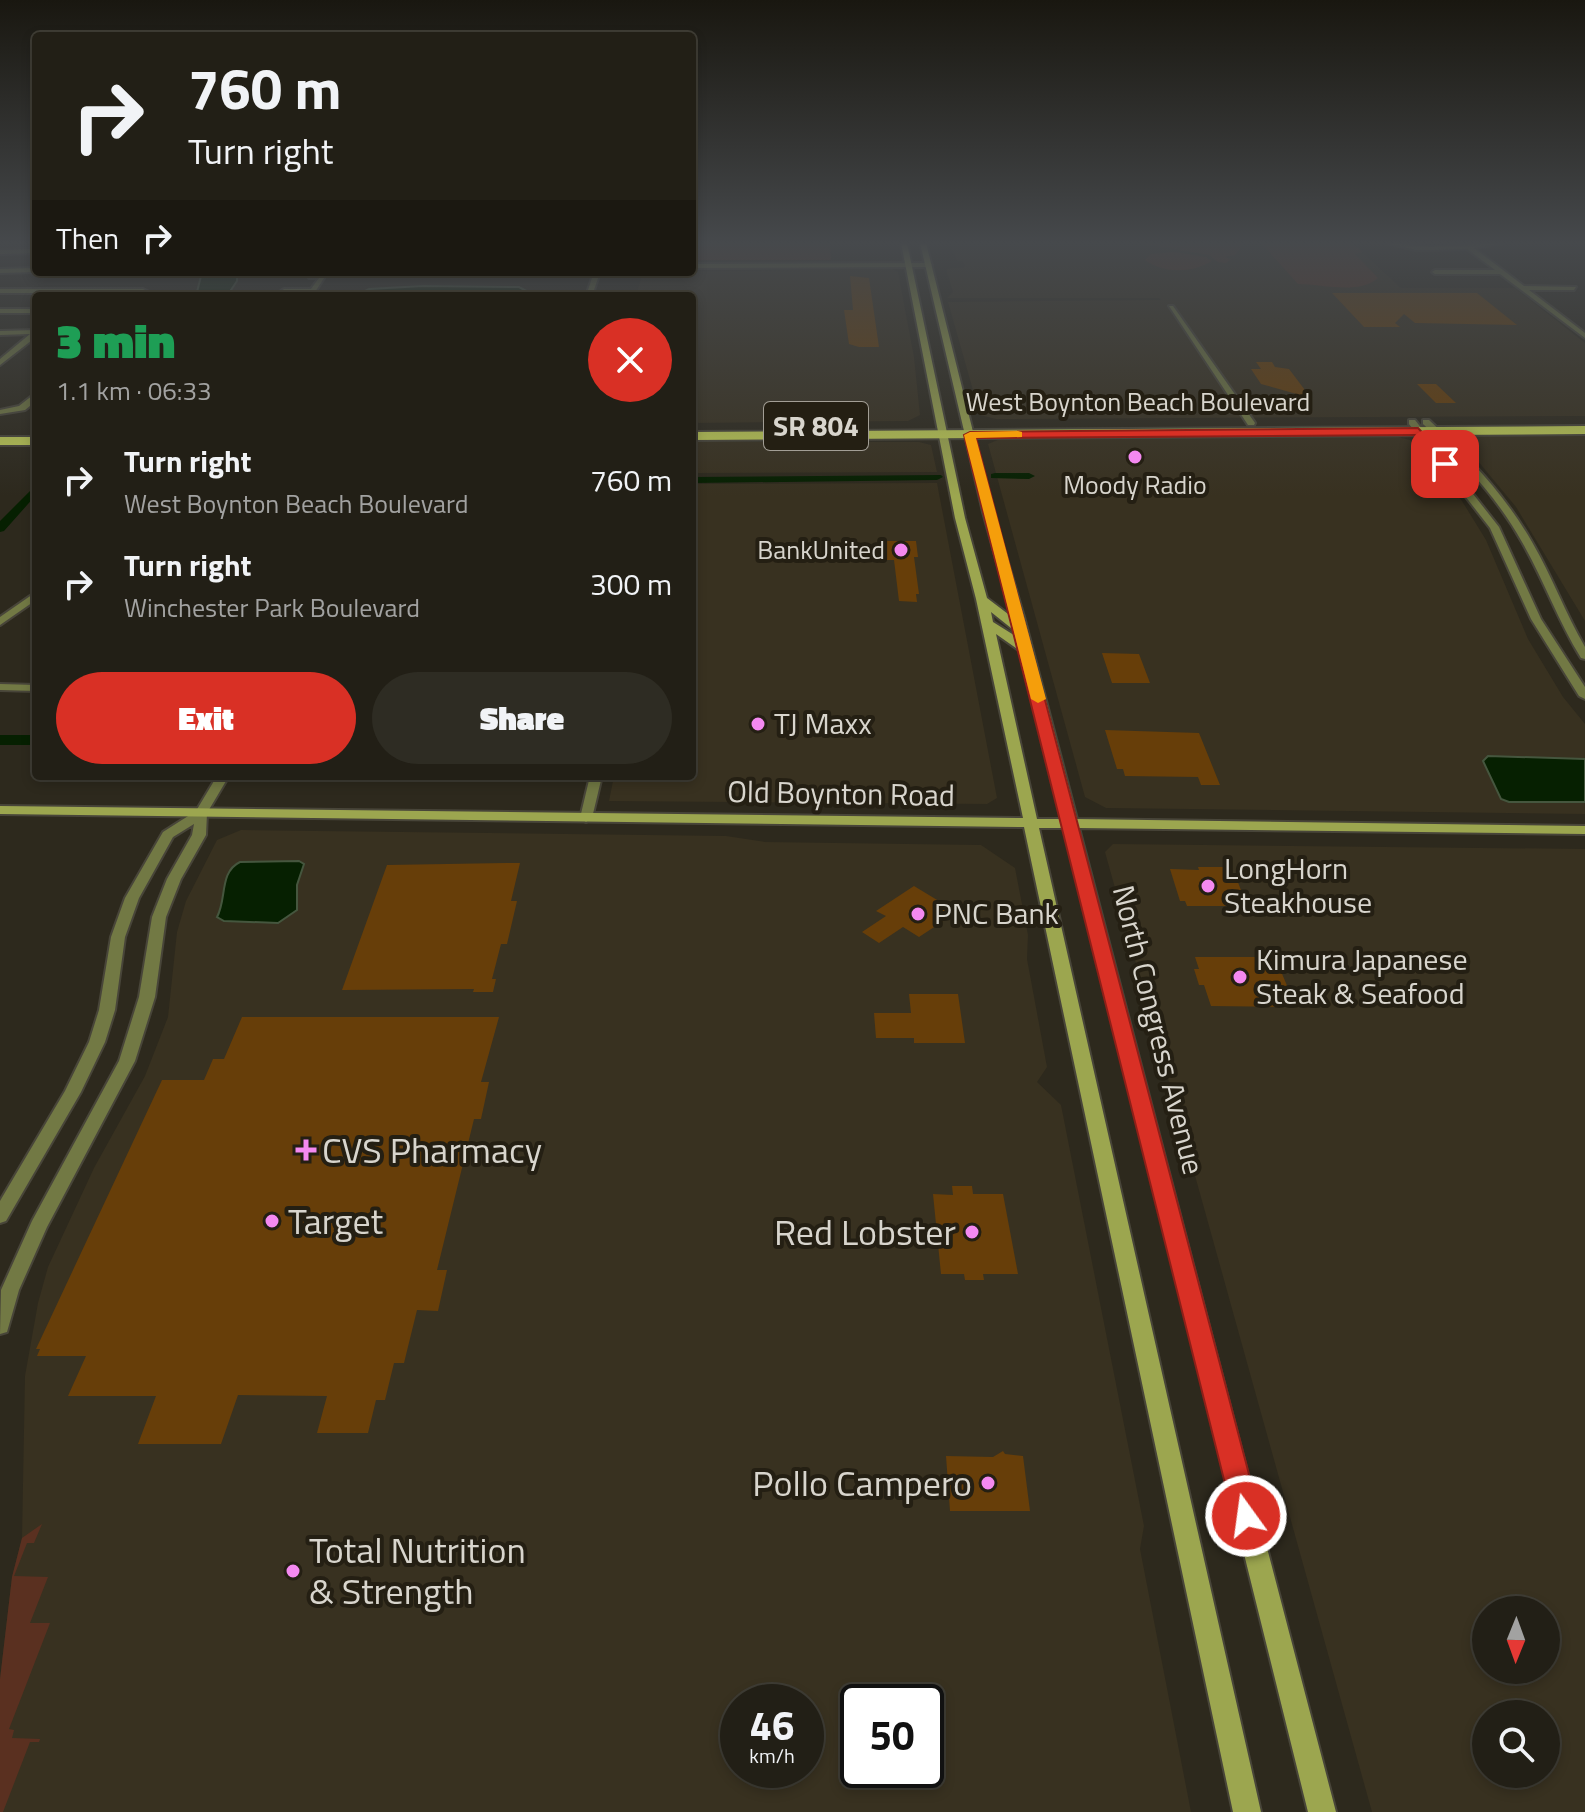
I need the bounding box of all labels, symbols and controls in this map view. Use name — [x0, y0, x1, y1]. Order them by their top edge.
text: 760 m — [188, 46, 341, 131]
icon: right — [56, 64, 160, 168]
text: Turn right — [188, 123, 333, 178]
text: Then — [56, 215, 119, 261]
icon: right — [135, 216, 179, 260]
text: 3 min — [56, 304, 175, 377]
button: close — [588, 318, 672, 402]
text: 1.1 km · 06:33 — [56, 371, 212, 410]
street label: West Boynton Beach Boulevard — [966, 382, 1310, 421]
road number: SR 804 — [764, 402, 868, 450]
pin — [1411, 430, 1479, 498]
text: Turn right — [124, 438, 252, 484]
icon: arrive — [1423, 442, 1467, 486]
marker: Moody Radio — [1126, 448, 1144, 466]
text: 760 m — [590, 457, 672, 503]
icon: right — [56, 458, 100, 502]
place label: Moody Radio — [1063, 465, 1207, 504]
text: West Boynton Beach Boulevard — [124, 484, 468, 523]
place label: BankUnited — [757, 530, 885, 569]
marker: BankUnited — [892, 541, 910, 559]
text: Turn right — [124, 542, 252, 588]
text: 300 m — [590, 561, 672, 607]
icon: right — [56, 562, 100, 606]
text: Winchester Park Boulevard — [124, 588, 420, 627]
button: Exit — [56, 672, 356, 764]
button: Share — [372, 672, 672, 764]
place label: TJ Maxx — [774, 700, 872, 746]
marker: TJ Maxx — [749, 715, 767, 733]
street label: Old Boynton Road — [727, 768, 955, 818]
place label: LongHorn Steakhouse — [1224, 845, 1372, 925]
marker: LongHorn Steakhouse — [1199, 877, 1217, 895]
street label: North Congress Avenue — [1101, 880, 1217, 1179]
place label: PNC Bank — [934, 890, 1059, 936]
marker: PNC Bank — [909, 905, 927, 923]
place label: Kimura Japanese Steak & Seafood — [1256, 936, 1468, 1016]
marker: Kimura Japanese Steak & Seafood — [1231, 968, 1249, 986]
place label: CVS Pharmacy — [322, 1122, 542, 1177]
marker: CVS Pharmacy — [297, 1141, 315, 1159]
place label: Target — [288, 1193, 384, 1248]
place label: Red Lobster — [774, 1204, 956, 1259]
marker: Target — [263, 1212, 281, 1230]
marker: Red Lobster — [963, 1223, 981, 1241]
place label: Pollo Campero — [752, 1455, 972, 1510]
marker: Pollo Campero — [979, 1474, 997, 1492]
position arrow — [1204, 1474, 1288, 1558]
place label: Total Nutrition & Strength — [309, 1522, 526, 1618]
marker: Total Nutrition & Strength — [284, 1562, 302, 1580]
north arrow — [1472, 1596, 1560, 1684]
map controls — [1472, 1596, 1560, 1788]
speed limit sign: 50 — [840, 1684, 944, 1788]
text: 46 — [750, 1695, 794, 1756]
button: search — [1472, 1700, 1560, 1788]
text: km/h — [749, 1740, 795, 1771]

